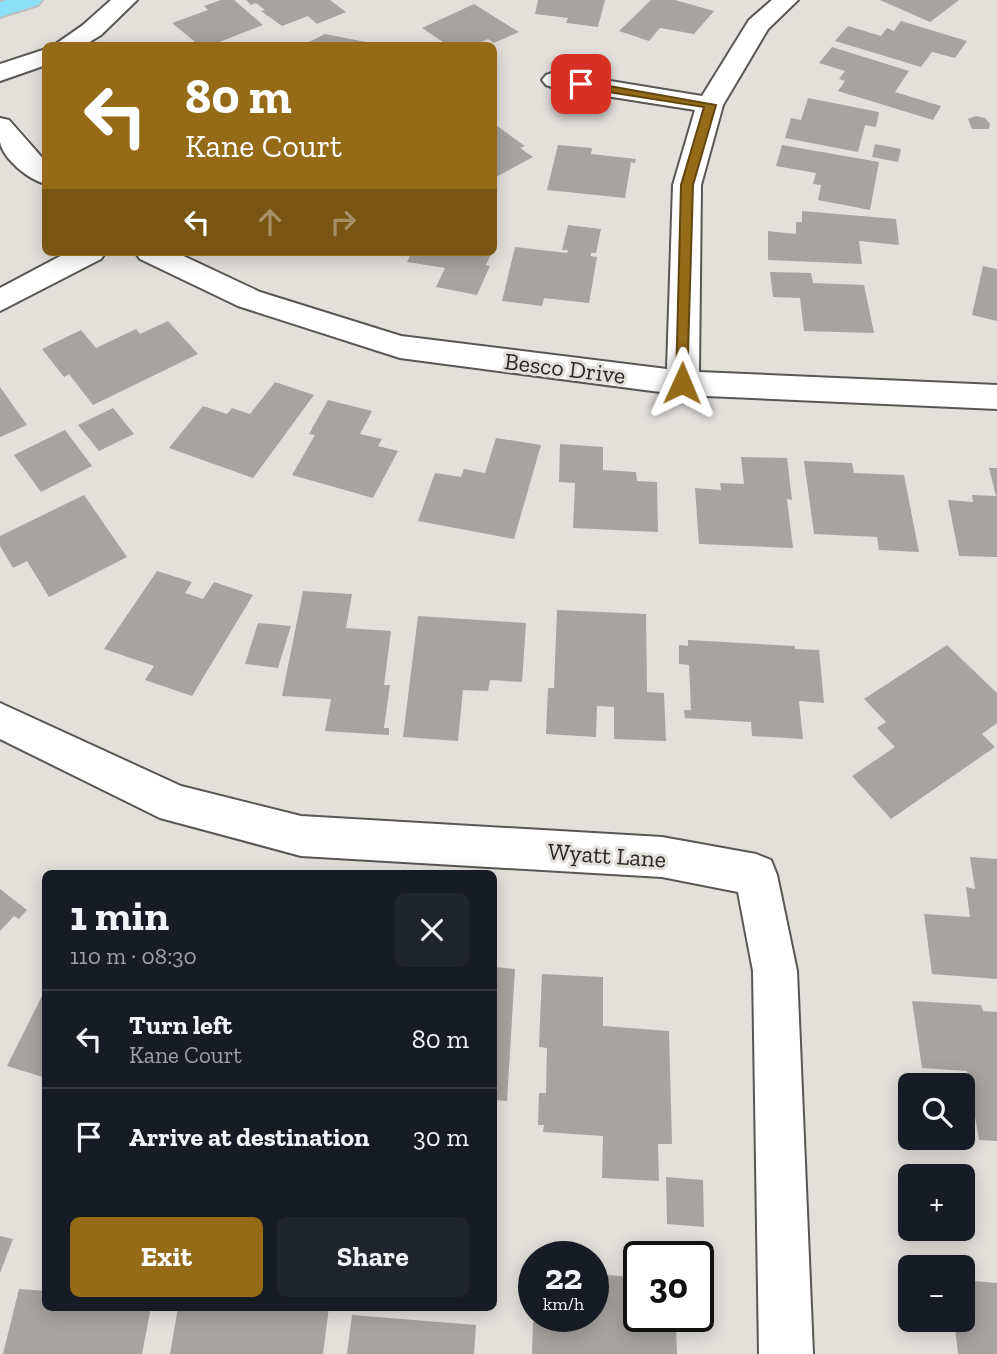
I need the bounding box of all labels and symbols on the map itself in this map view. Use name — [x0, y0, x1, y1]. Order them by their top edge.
pin — [551, 54, 611, 114]
street label: Besco Drive — [503, 346, 627, 390]
position arrow — [645, 346, 719, 420]
street label: Wyatt Lane — [547, 836, 667, 874]
speed limit sign: 30 — [623, 1241, 714, 1332]

